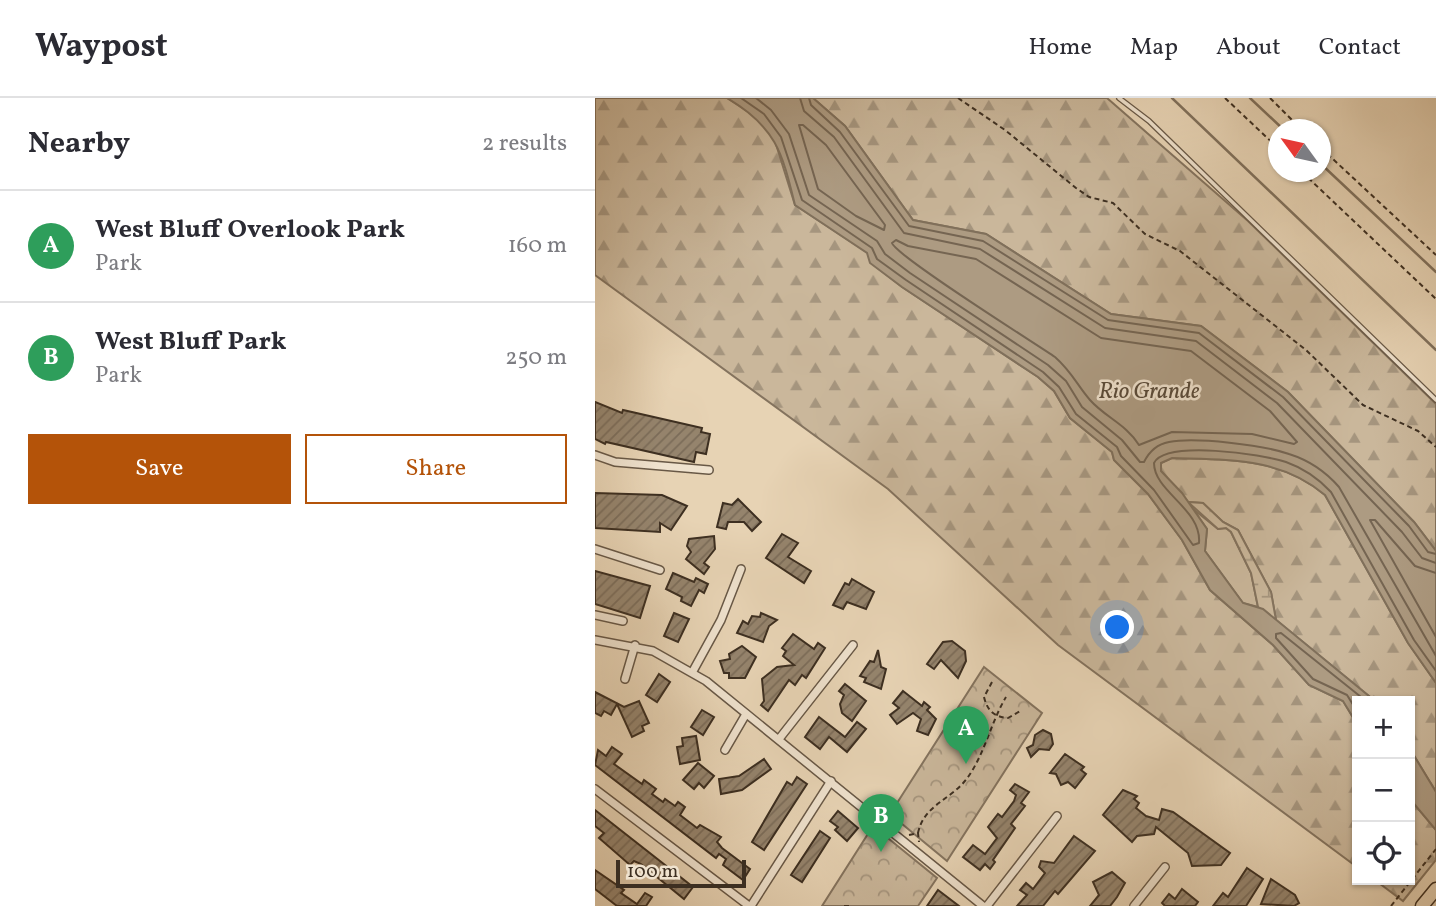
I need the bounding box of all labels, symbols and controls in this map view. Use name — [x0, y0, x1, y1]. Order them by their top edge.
text: Waypost — [35, 25, 168, 71]
text: Home — [1028, 31, 1092, 65]
text: Map — [1130, 31, 1178, 65]
text: About — [1216, 31, 1281, 65]
text: Contact — [1319, 31, 1401, 65]
north arrow — [1268, 119, 1331, 182]
text: Nearby — [28, 123, 130, 165]
text: 2 results — [482, 128, 567, 160]
text: West Bluff Overlook Park — [95, 212, 405, 248]
text: A — [43, 230, 59, 262]
text: 160 m — [508, 230, 567, 262]
text: Park — [95, 248, 142, 280]
text: West Bluff Park — [95, 324, 287, 360]
text: B — [43, 342, 59, 374]
text: 250 m — [505, 342, 567, 374]
text: Park — [95, 360, 142, 392]
water label: Rio Grande — [1099, 376, 1200, 408]
button: Save — [28, 434, 291, 504]
button: Share — [305, 434, 567, 504]
your location — [1100, 610, 1134, 644]
map controls — [1352, 696, 1415, 885]
button: + — [1352, 696, 1415, 759]
pin: A — [943, 706, 989, 764]
button: − — [1352, 759, 1415, 822]
pin: B — [858, 794, 904, 852]
button: locate — [1352, 822, 1415, 885]
scale bar — [616, 857, 745, 889]
text: 100 m — [627, 859, 678, 885]

